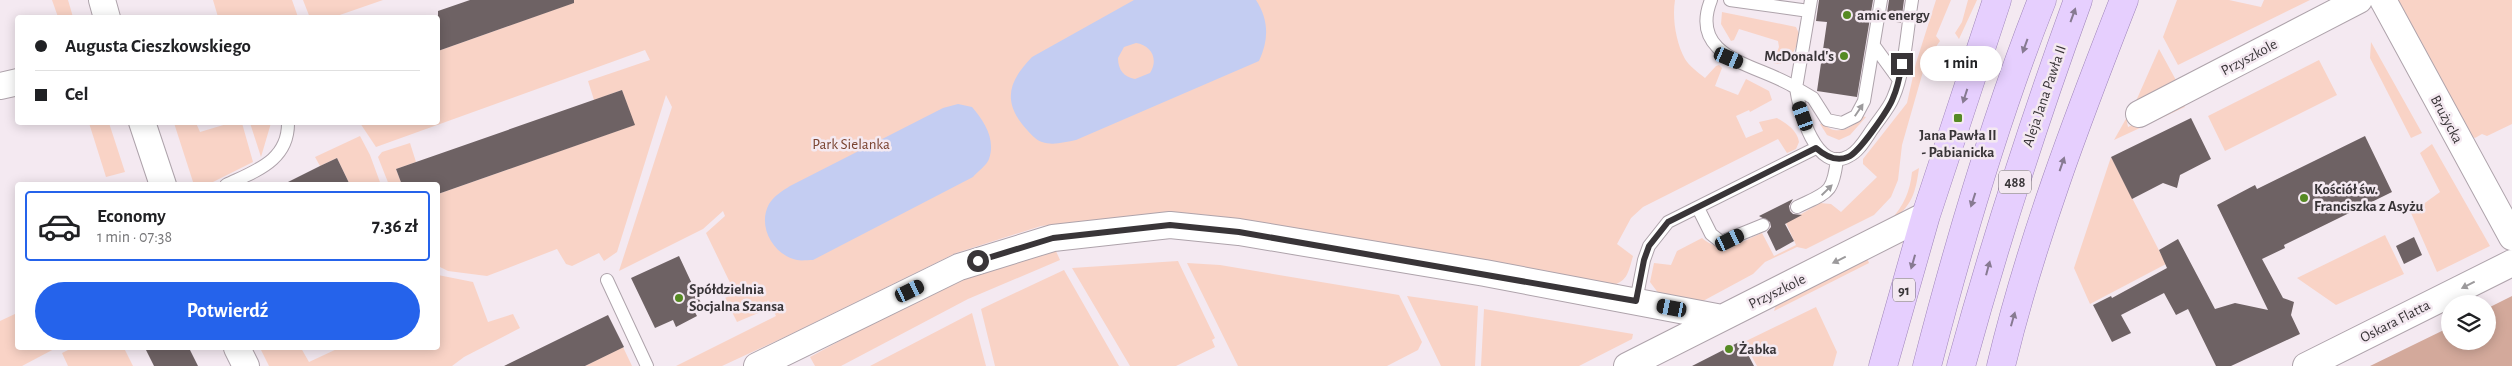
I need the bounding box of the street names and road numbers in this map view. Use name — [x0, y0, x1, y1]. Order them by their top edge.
street label: Przyszkole — [2219, 36, 2280, 78]
street label: Aleja Jana Pawła II — [2020, 43, 2069, 149]
street label: Brużycka — [2428, 93, 2465, 146]
road number: 488 — [1999, 170, 2031, 193]
street label: Przyszkole — [1746, 271, 1808, 312]
road number: 91 — [1893, 278, 1915, 302]
street label: Oskara Flatta — [2358, 297, 2433, 345]

